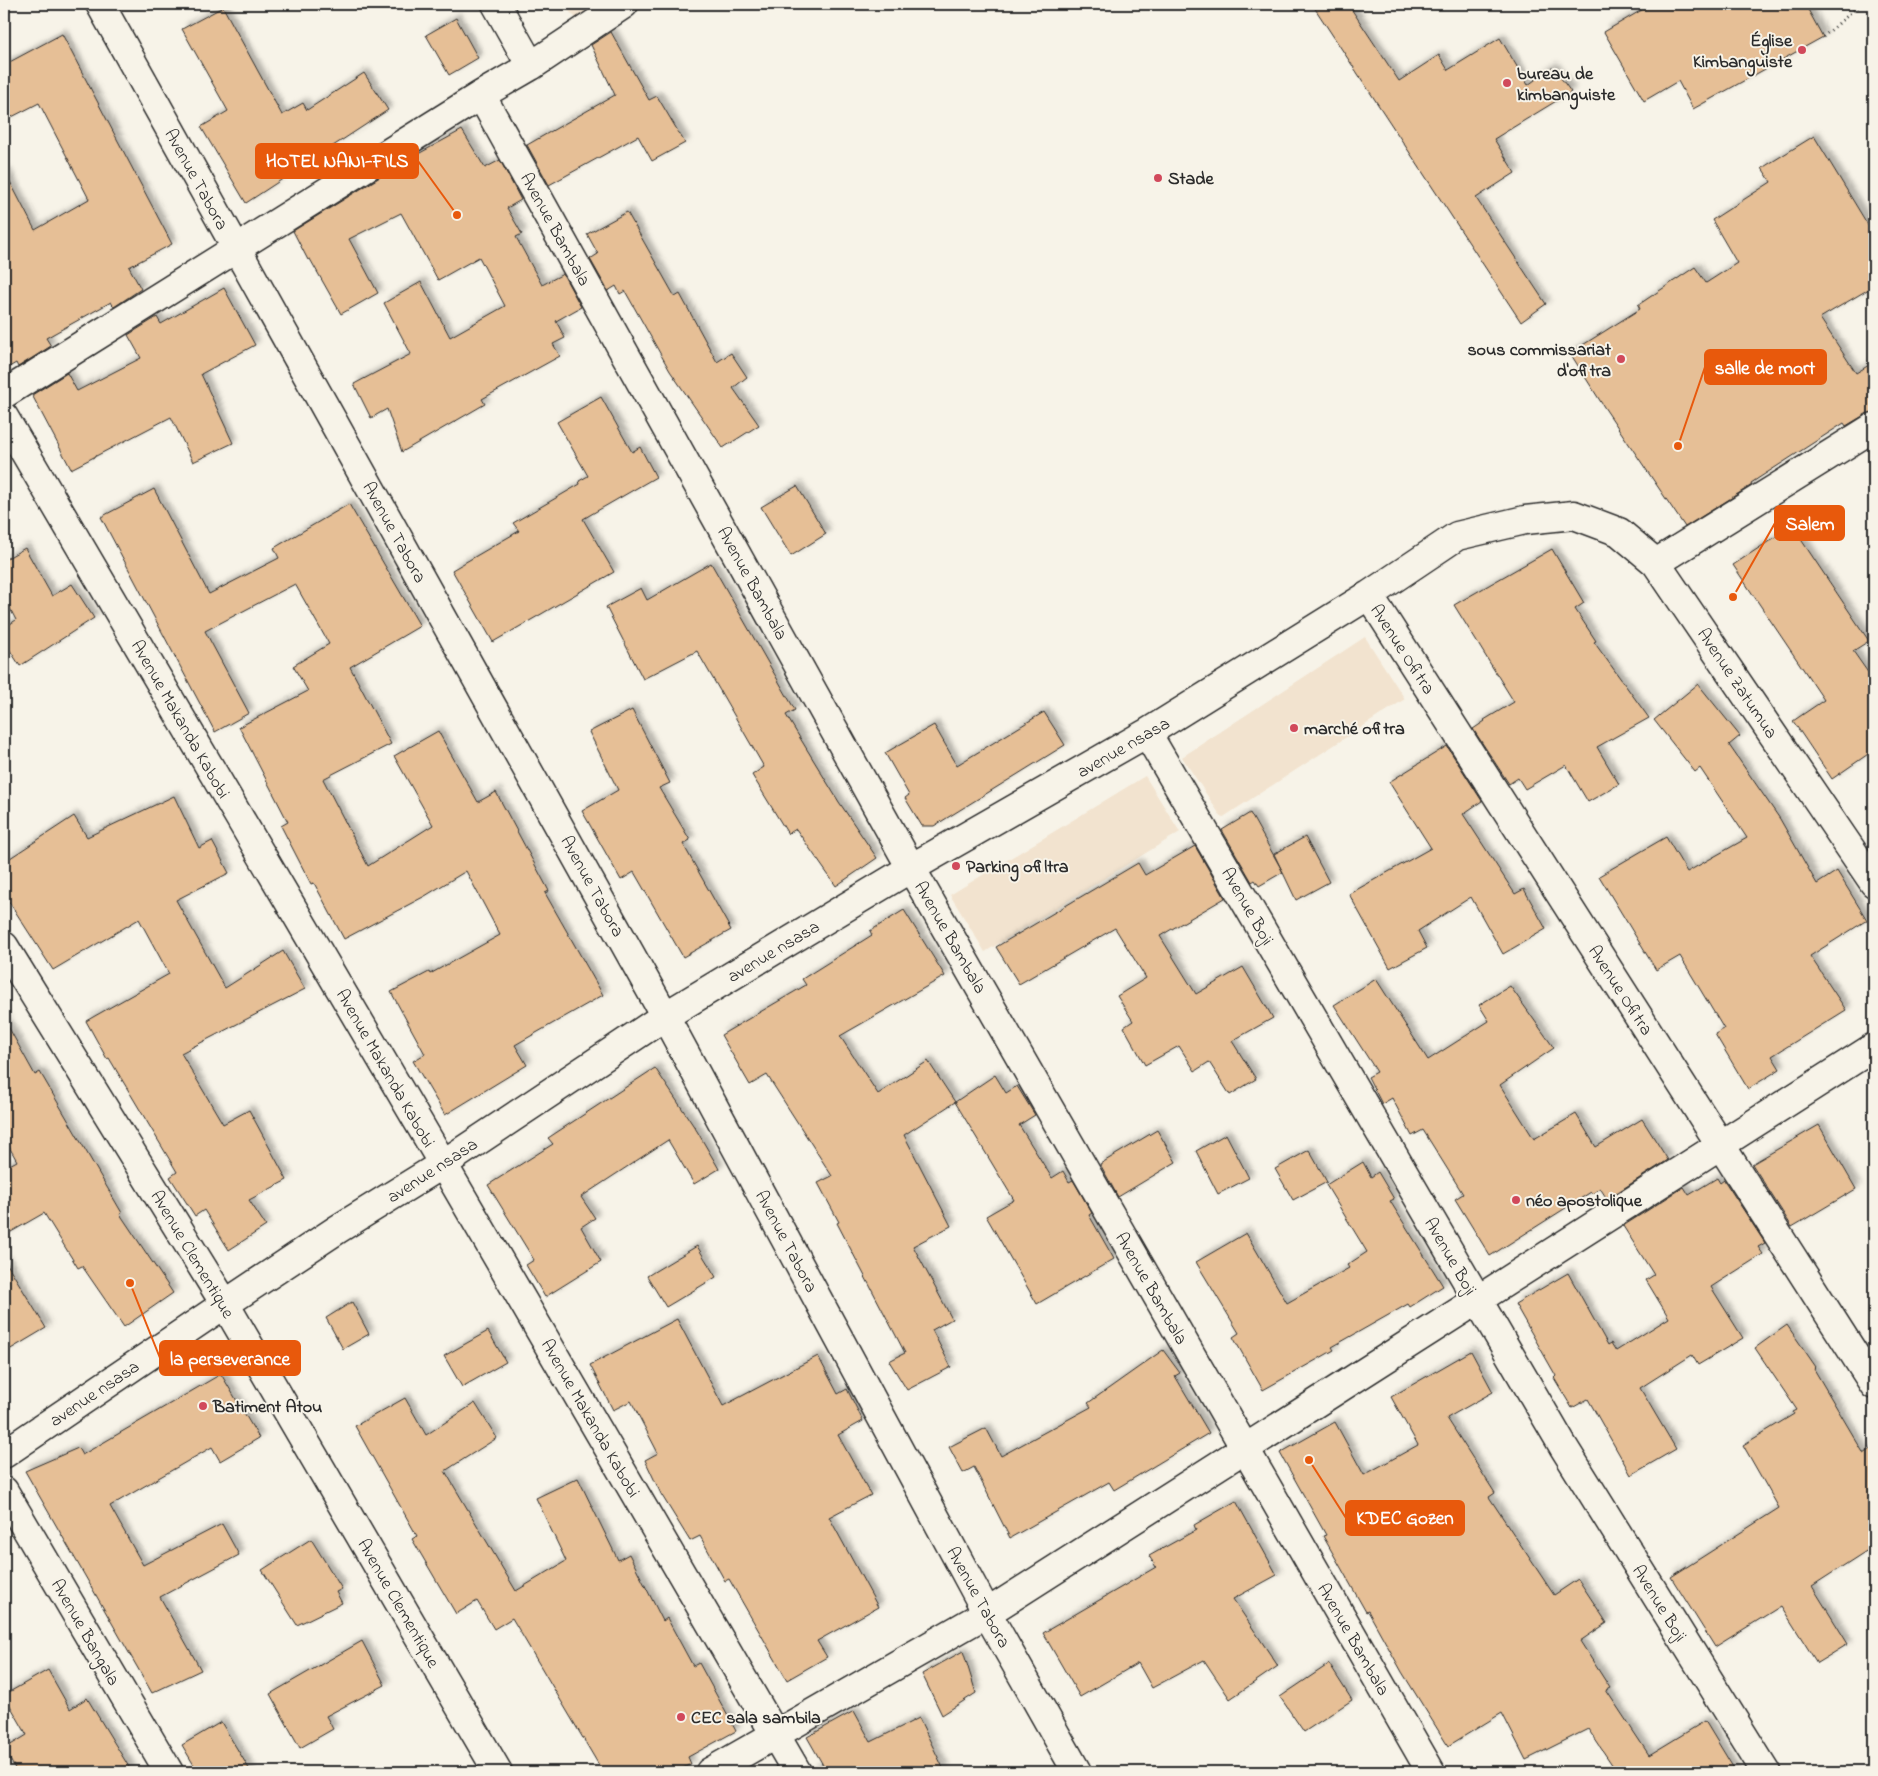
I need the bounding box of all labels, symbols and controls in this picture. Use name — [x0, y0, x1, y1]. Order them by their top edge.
place label: Église Kimbanguiste — [1693, 29, 1793, 77]
marker: Église Kimbanguiste — [1796, 44, 1808, 56]
place label: bureau de kimbanguiste — [1517, 62, 1616, 110]
marker: bureau de kimbanguiste — [1501, 77, 1513, 89]
street label: Avenue Tabora — [157, 124, 234, 235]
callout: HOTEL NANI-FILS — [256, 144, 418, 178]
text: HOTEL NANI-FILS — [266, 149, 408, 176]
place label: Stade — [1168, 167, 1214, 193]
street label: Avenue Bambala — [512, 169, 596, 291]
marker: Stade — [1152, 172, 1164, 184]
place label: sous commissariat d'ofitra — [1467, 338, 1612, 385]
callout: salle de mort — [1705, 350, 1826, 384]
marker: sous commissariat d'ofitra — [1615, 353, 1627, 365]
text: salle de mort — [1715, 356, 1816, 383]
street label: Avenue Tabora — [355, 477, 432, 588]
callout: Salem — [1775, 506, 1844, 540]
text: Salem — [1786, 512, 1835, 539]
street label: Avenue Bambala — [709, 523, 793, 645]
street label: Avenue Ofitra — [1362, 600, 1440, 700]
street label: Avenue Zatumua — [1690, 624, 1783, 745]
street label: Avenue Makanda Kabobi — [123, 636, 235, 804]
street label: avenue nsasa — [1073, 712, 1175, 786]
place label: marché ofitra — [1304, 717, 1405, 743]
marker: marché ofitra — [1288, 722, 1300, 734]
street label: Avenue Tabora — [553, 831, 630, 942]
place label: Parking ofiltra — [966, 855, 1069, 882]
marker: Parking ofiltra — [950, 860, 962, 872]
street label: Avenue Boji — [1213, 863, 1279, 951]
street label: Avenue Bambala — [906, 877, 992, 999]
street label: avenue nsasa — [723, 915, 825, 991]
street label: Avenue Ofitra — [1580, 941, 1658, 1041]
street label: Avenue Makanda Kabobi — [328, 985, 440, 1153]
street label: avenue nsasa — [383, 1133, 484, 1211]
street label: Avenue Clementique — [143, 1186, 240, 1325]
street label: Avenue Tabora — [747, 1186, 823, 1298]
place label: néo apostolique — [1526, 1189, 1643, 1215]
marker: néo apostolique — [1510, 1194, 1522, 1206]
street label: Avenue Boji — [1416, 1213, 1482, 1301]
street label: Avenue Bambala — [1107, 1228, 1193, 1350]
street label: Avenue Makanda Kabobi — [533, 1335, 645, 1503]
callout: la perseverance — [160, 1341, 300, 1375]
text: la perseverance — [170, 1347, 290, 1374]
street label: avenue nsasa — [45, 1355, 145, 1434]
place label: Batiment Atou — [212, 1395, 322, 1421]
marker: Batiment Atou — [197, 1400, 209, 1412]
callout: KDEC Gozen — [1346, 1501, 1464, 1535]
text: KDEC Gozen — [1356, 1506, 1454, 1533]
street label: Avenue Clementique — [350, 1535, 445, 1674]
street label: Avenue Tabora — [939, 1542, 1016, 1653]
street label: Avenue Boji — [1624, 1561, 1692, 1648]
street label: Avenue Bangala — [42, 1575, 125, 1692]
street label: Avenue Bambala — [1309, 1579, 1395, 1701]
place label: CEC sala sambila — [691, 1706, 821, 1732]
marker: CEC sala sambila — [675, 1711, 687, 1723]

